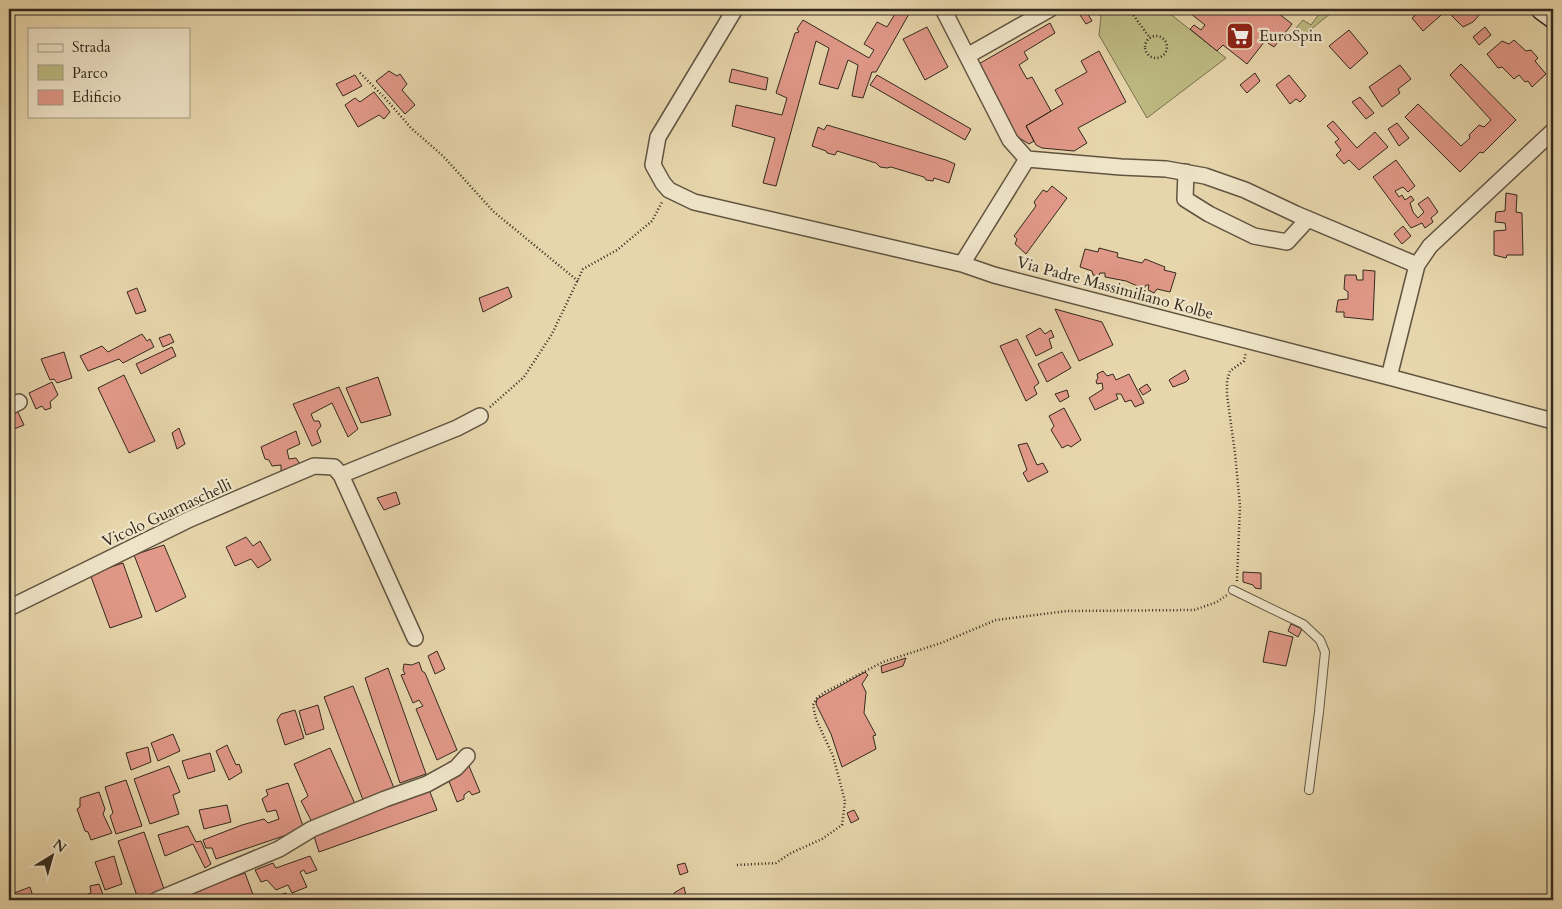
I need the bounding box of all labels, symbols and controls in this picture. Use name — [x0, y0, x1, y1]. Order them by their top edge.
supermarket icon: EuroSpin — [1225, 21, 1255, 51]
place label: EuroSpin — [1259, 25, 1322, 47]
legend — [28, 28, 190, 118]
text: Strada — [72, 37, 111, 57]
text: Parco — [72, 63, 108, 83]
text: Edificio — [72, 87, 121, 107]
street label: Via Padre Massimiliano Kolbe — [1014, 251, 1216, 325]
street label: Vicolo Guarnaschelli — [99, 473, 236, 553]
north arrow — [28, 832, 78, 882]
text: N — [49, 835, 70, 857]

